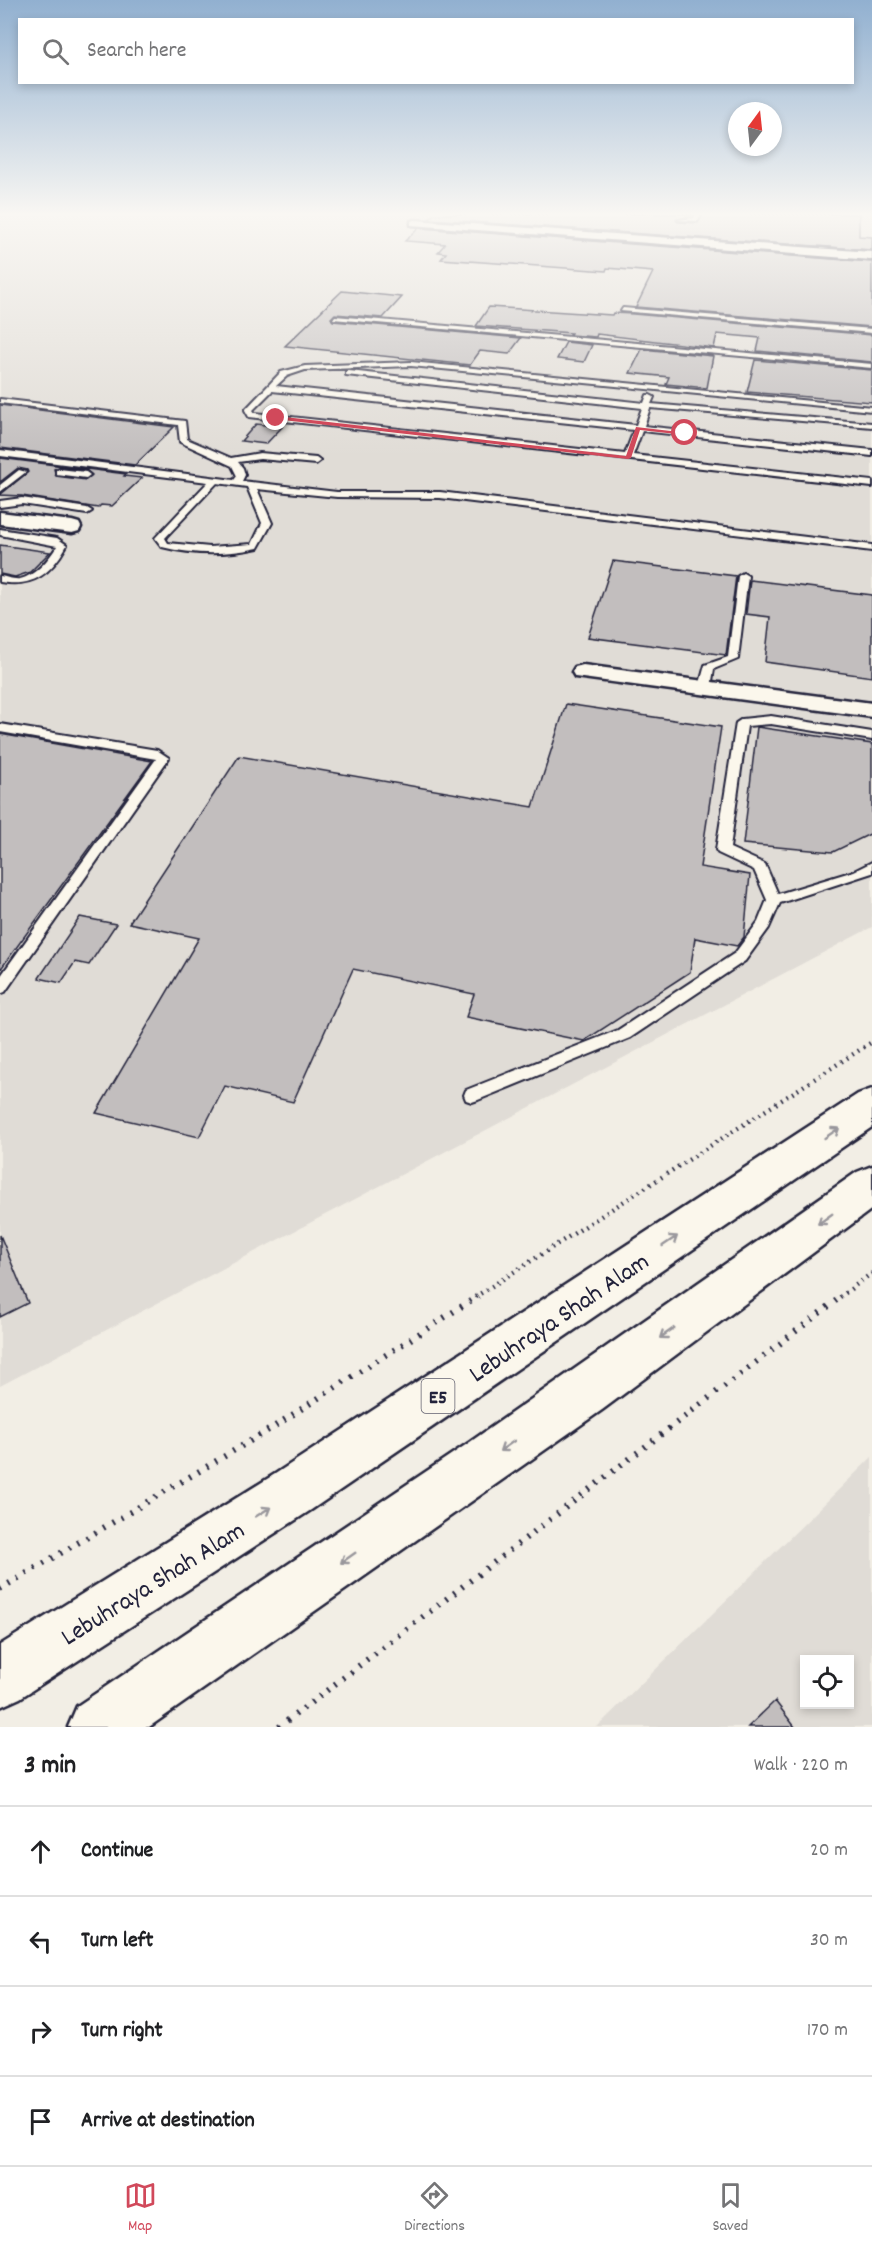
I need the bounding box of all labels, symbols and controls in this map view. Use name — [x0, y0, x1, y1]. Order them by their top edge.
search box — [18, 18, 854, 84]
icon: search — [39, 35, 72, 68]
text: Search here — [87, 36, 186, 67]
north arrow — [728, 102, 782, 156]
route end — [262, 404, 288, 430]
route start — [671, 419, 697, 445]
one-way arrow — [823, 1127, 840, 1139]
one-way arrow — [817, 1213, 833, 1226]
one-way arrow — [661, 1235, 678, 1247]
street label: Lebuhraya Shah Alam — [462, 1245, 658, 1393]
one-way arrow — [659, 1327, 675, 1339]
road number: E5 — [422, 1379, 454, 1413]
one-way arrow — [500, 1440, 516, 1452]
one-way arrow — [254, 1505, 271, 1518]
street label: Lebuhraya Shah Alam — [55, 1513, 253, 1657]
one-way arrow — [340, 1552, 356, 1564]
map controls — [800, 1655, 854, 1709]
button: locate — [800, 1655, 854, 1709]
text: 3 min — [24, 1748, 76, 1785]
text: Walk · 220 m — [754, 1752, 848, 1780]
icon: ahead — [24, 1835, 57, 1868]
text: Continue — [81, 1836, 153, 1867]
text: 20 m — [810, 1837, 848, 1865]
icon: left — [24, 1925, 57, 1958]
text: Turn left — [81, 1926, 153, 1957]
text: 30 m — [810, 1927, 848, 1955]
icon: right — [24, 2015, 57, 2048]
text: Turn right — [81, 2016, 163, 2047]
text: 170 m — [807, 2017, 848, 2045]
icon: arrive — [24, 2105, 57, 2138]
text: Arrive at destination — [81, 2106, 255, 2137]
tab: Map — [124, 2179, 157, 2238]
tab: Directions — [404, 2179, 465, 2238]
tab: Saved — [712, 2179, 748, 2238]

